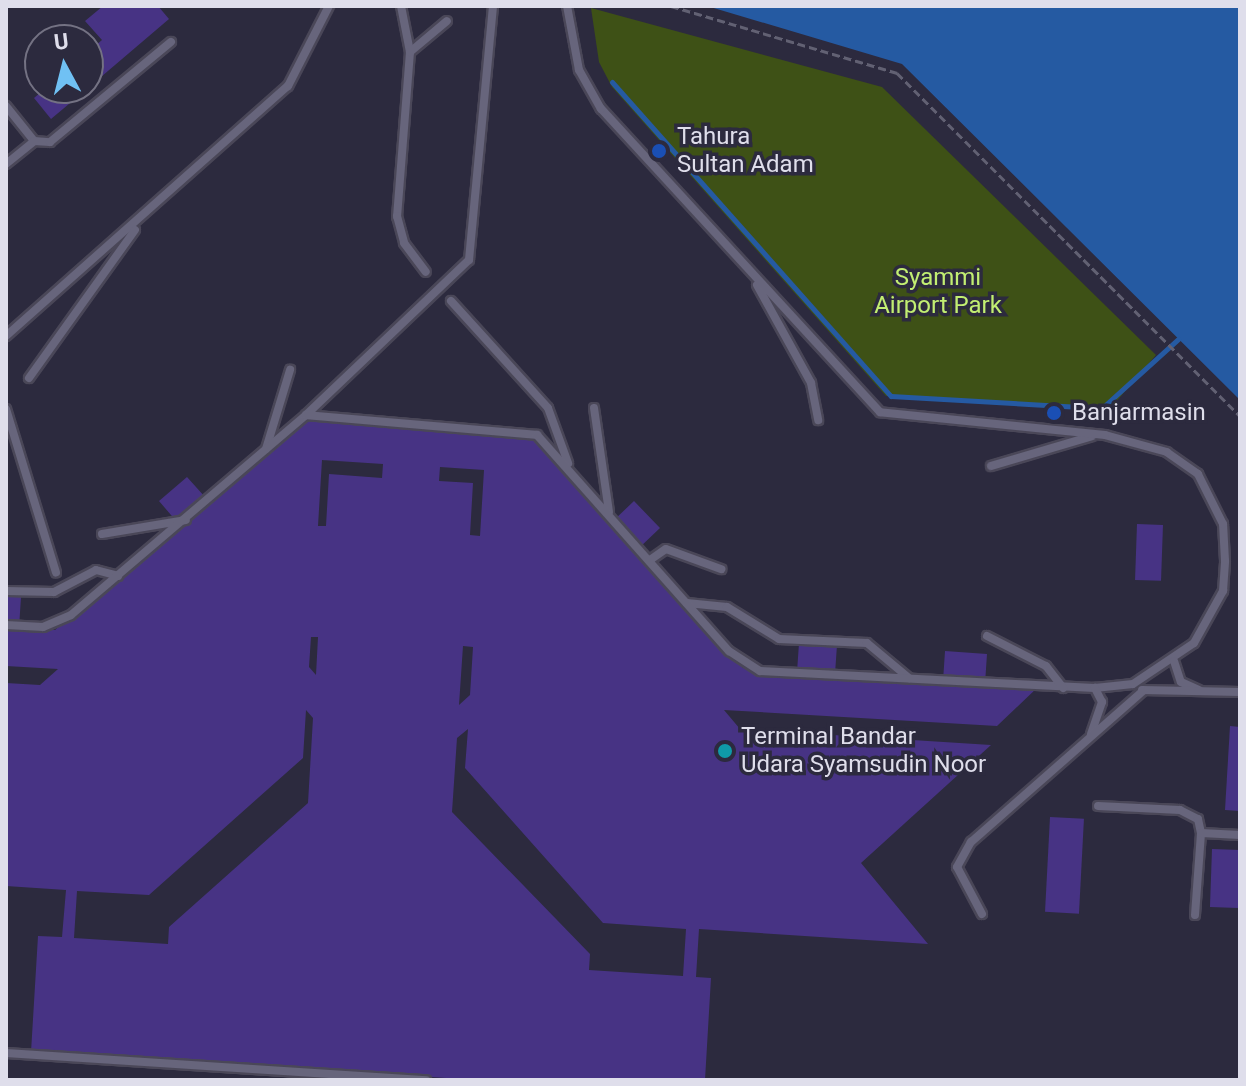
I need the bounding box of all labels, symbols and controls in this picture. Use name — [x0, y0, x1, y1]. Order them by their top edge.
north arrow — [24, 24, 104, 104]
text: U — [53, 28, 70, 55]
place label: Tahura Sultan Adam — [677, 123, 814, 179]
marker: Tahura Sultan Adam — [648, 140, 670, 162]
park label: Syammi Airport Park — [874, 264, 1002, 320]
place label: Banjarmasin — [1072, 399, 1206, 427]
marker: Banjarmasin — [1043, 402, 1065, 424]
place label: Terminal Bandar Udara Syamsudin Noor — [741, 723, 986, 779]
marker: Terminal Bandar Udara Syamsudin Noor — [716, 742, 734, 760]

